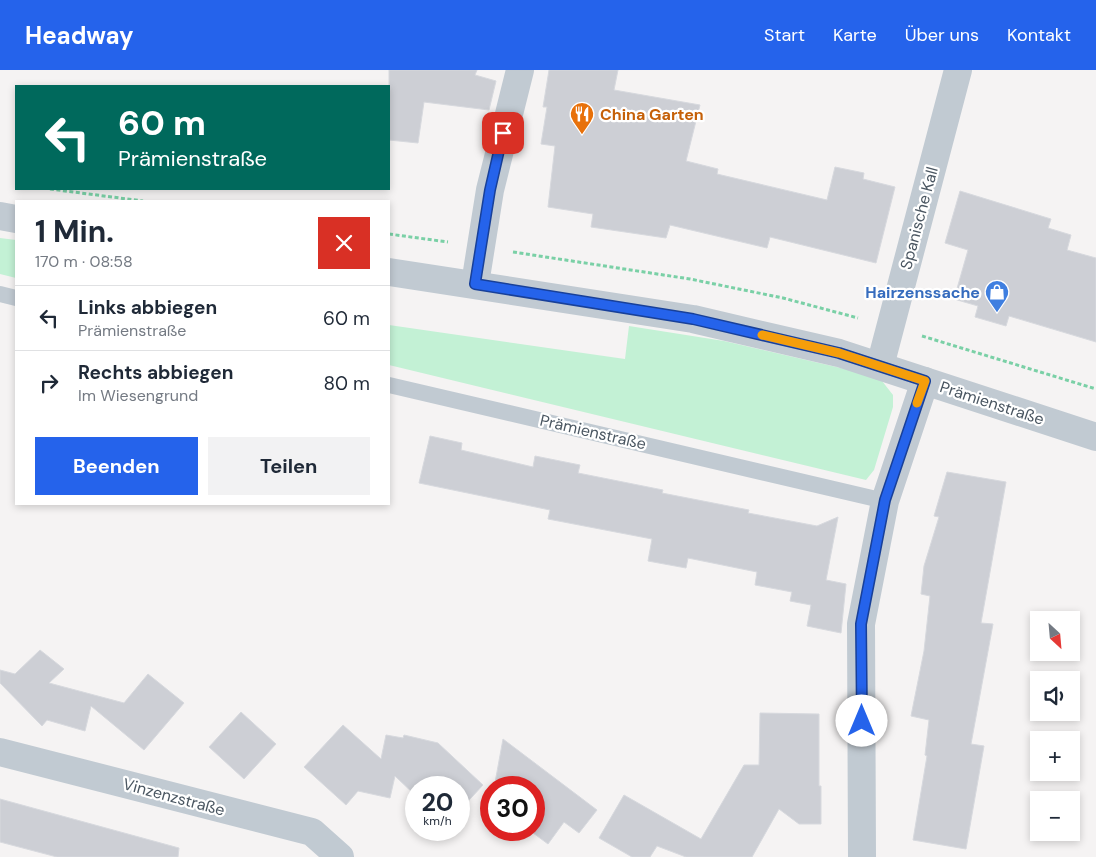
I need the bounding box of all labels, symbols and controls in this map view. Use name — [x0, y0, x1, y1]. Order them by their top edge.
text: Headway — [25, 20, 134, 51]
text: Start — [764, 23, 805, 47]
text: Karte — [833, 23, 877, 47]
text: Über uns — [905, 23, 979, 47]
text: Kontakt — [1007, 23, 1071, 47]
text: 60 m — [118, 100, 206, 146]
restaurant icon: China Garten — [569, 101, 595, 135]
place label: China Garten — [600, 104, 704, 125]
icon: left — [35, 105, 100, 170]
pin — [482, 112, 524, 154]
icon: arrive — [489, 119, 517, 147]
text: Prämienstraße — [118, 144, 267, 173]
street label: Spanische Kall — [895, 164, 943, 272]
text: 1 Min. — [35, 212, 114, 251]
button: close — [318, 217, 370, 269]
text: 170 m · 08:58 — [35, 251, 133, 272]
shop icon: Hairzenssache — [984, 279, 1010, 313]
place label: Hairzenssache — [865, 282, 980, 303]
text: Links abbiegen — [78, 295, 217, 320]
icon: left — [35, 304, 63, 332]
text: 60 m — [323, 306, 370, 331]
text: Prämienstraße — [78, 320, 186, 341]
text: Rechts abbiegen — [78, 360, 233, 385]
icon: right — [35, 369, 63, 397]
text: 80 m — [323, 371, 370, 396]
street label: Prämienstraße — [937, 376, 1047, 430]
text: Im Wiesengrund — [78, 385, 198, 406]
street label: Prämienstraße — [538, 410, 648, 454]
button: Beenden — [35, 437, 198, 495]
button: Teilen — [208, 437, 370, 495]
north arrow — [1030, 611, 1080, 661]
map controls — [1030, 611, 1080, 841]
button: sound — [1030, 671, 1080, 721]
position arrow — [835, 694, 887, 746]
button: + — [1030, 731, 1080, 781]
street label: Vinzenzstraße — [121, 773, 227, 821]
speed limit sign: 30 — [480, 776, 545, 841]
text: 20 — [422, 786, 453, 819]
button: − — [1030, 791, 1080, 841]
text: km/h — [423, 813, 452, 829]

